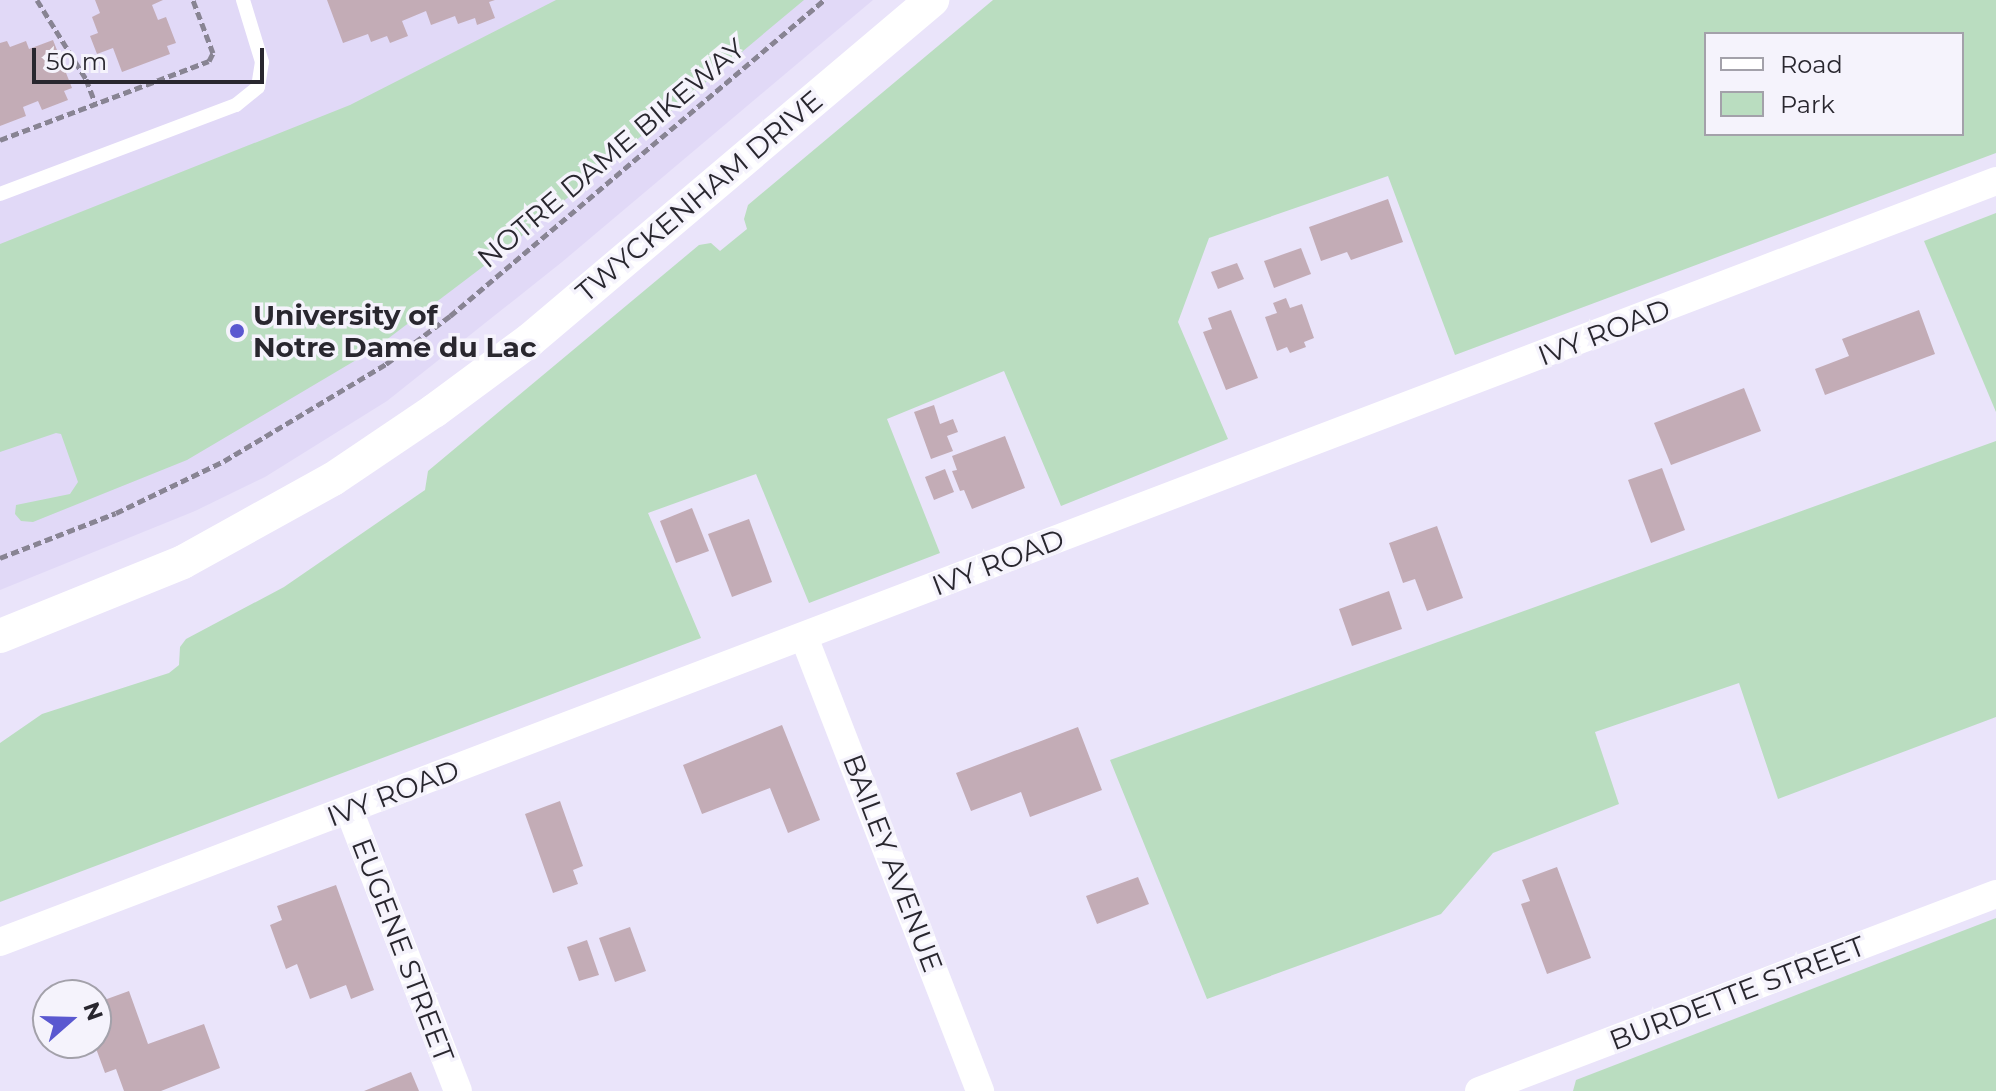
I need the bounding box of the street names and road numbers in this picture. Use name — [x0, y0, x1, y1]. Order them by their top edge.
street label: NOTRE DAME BIKEWAY — [470, 31, 752, 275]
street label: TWYCKENHAM DRIVE — [569, 83, 829, 309]
street label: IVY ROAD — [1533, 291, 1675, 373]
street label: IVY ROAD — [927, 521, 1069, 603]
street label: BAILEY AVENUE — [836, 750, 950, 976]
street label: IVY ROAD — [322, 752, 464, 834]
street label: EUGENE STREET — [345, 833, 461, 1067]
street label: BURDETTE STREET — [1605, 929, 1869, 1057]

